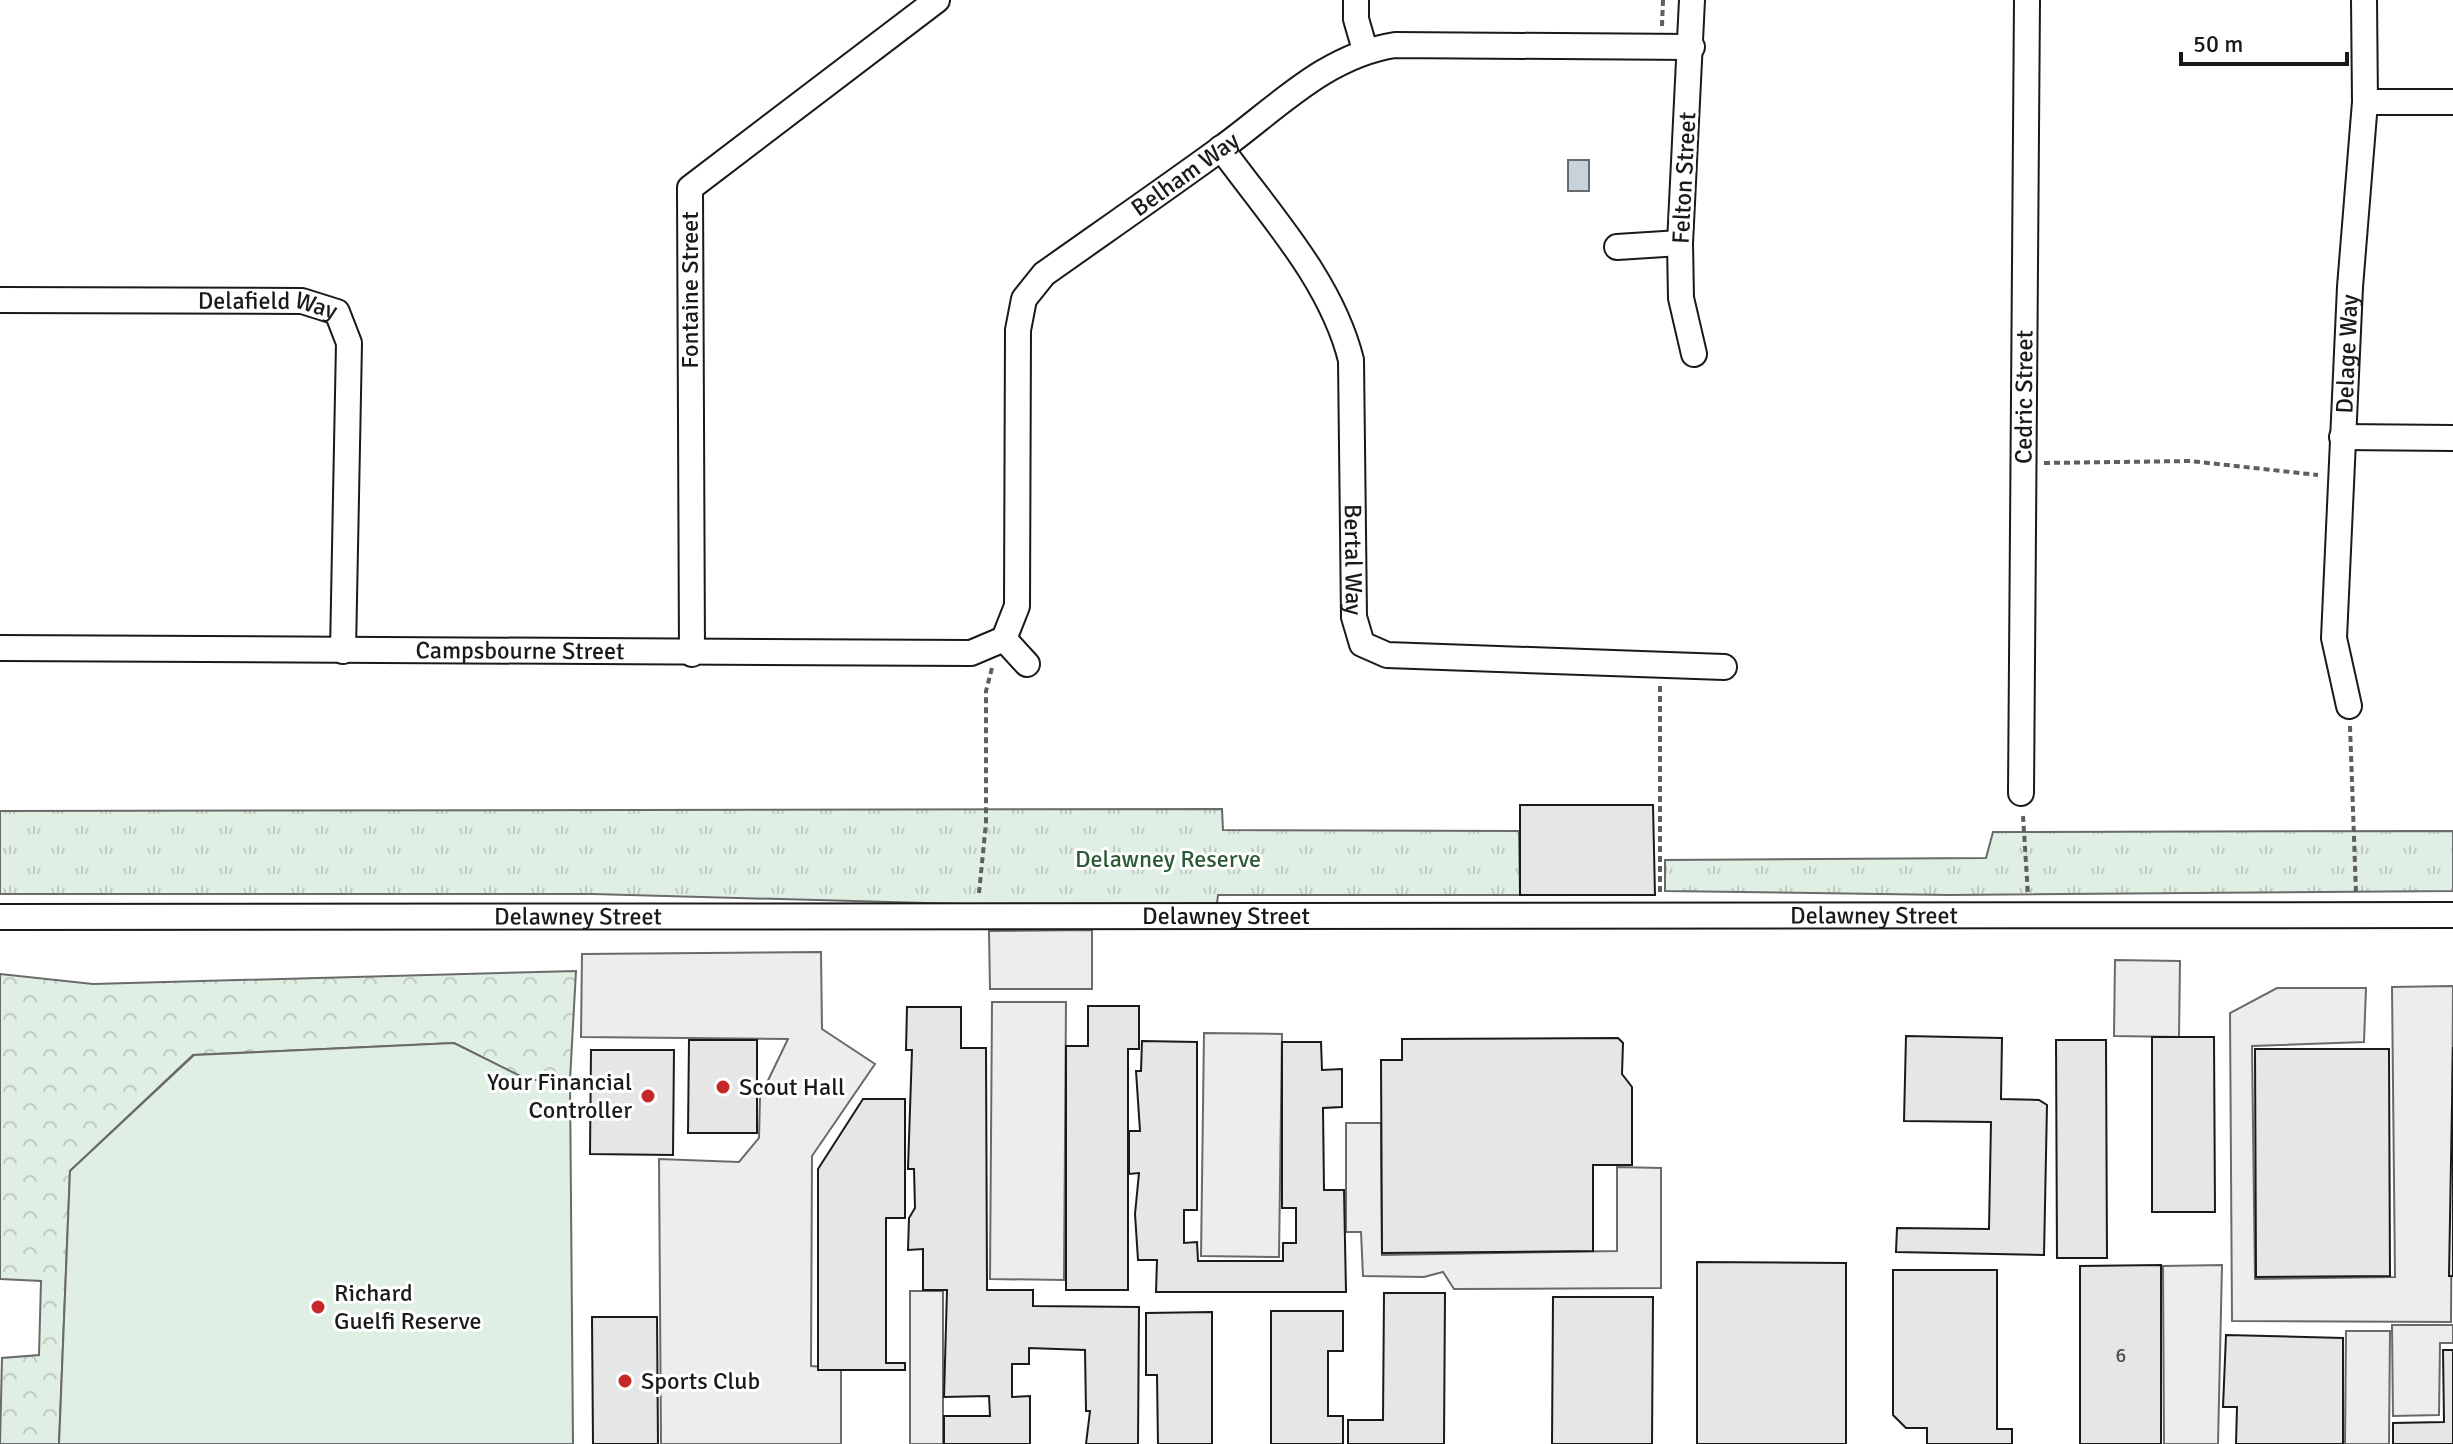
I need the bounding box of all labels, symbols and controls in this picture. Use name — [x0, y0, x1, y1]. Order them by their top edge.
scale bar — [2181, 16, 2347, 66]
text: 50 m — [2193, 29, 2243, 59]
street label: Felton Street — [1666, 111, 1702, 245]
street label: Belham Way — [1125, 125, 1245, 223]
street label: Fontaine Street — [675, 211, 705, 369]
street label: Delafield Way — [198, 285, 341, 326]
street label: Delage Way — [2329, 294, 2365, 414]
street label: Cedric Street — [2008, 330, 2040, 464]
street label: Bertal Way — [1338, 504, 1369, 615]
street label: Campsbourne Street — [415, 635, 625, 666]
park label: Delawney Reserve — [1075, 844, 1261, 874]
street label: Delawney Street — [1790, 900, 1958, 931]
street label: Delawney Street — [494, 901, 662, 932]
street label: Delawney Street — [1142, 901, 1310, 931]
place label: Your Financial Controller — [487, 1067, 632, 1125]
place label: Scout Hall — [739, 1072, 845, 1102]
marker: Scout Hall — [714, 1078, 732, 1096]
marker: Your Financial Controller — [639, 1087, 657, 1105]
place label: Richard Guelfi Reserve — [334, 1278, 481, 1336]
marker: Richard Guelfi Reserve — [309, 1298, 327, 1316]
house number: 6 — [2116, 1343, 2126, 1368]
place label: Sports Club — [641, 1366, 760, 1396]
marker: Sports Club — [616, 1372, 634, 1390]

